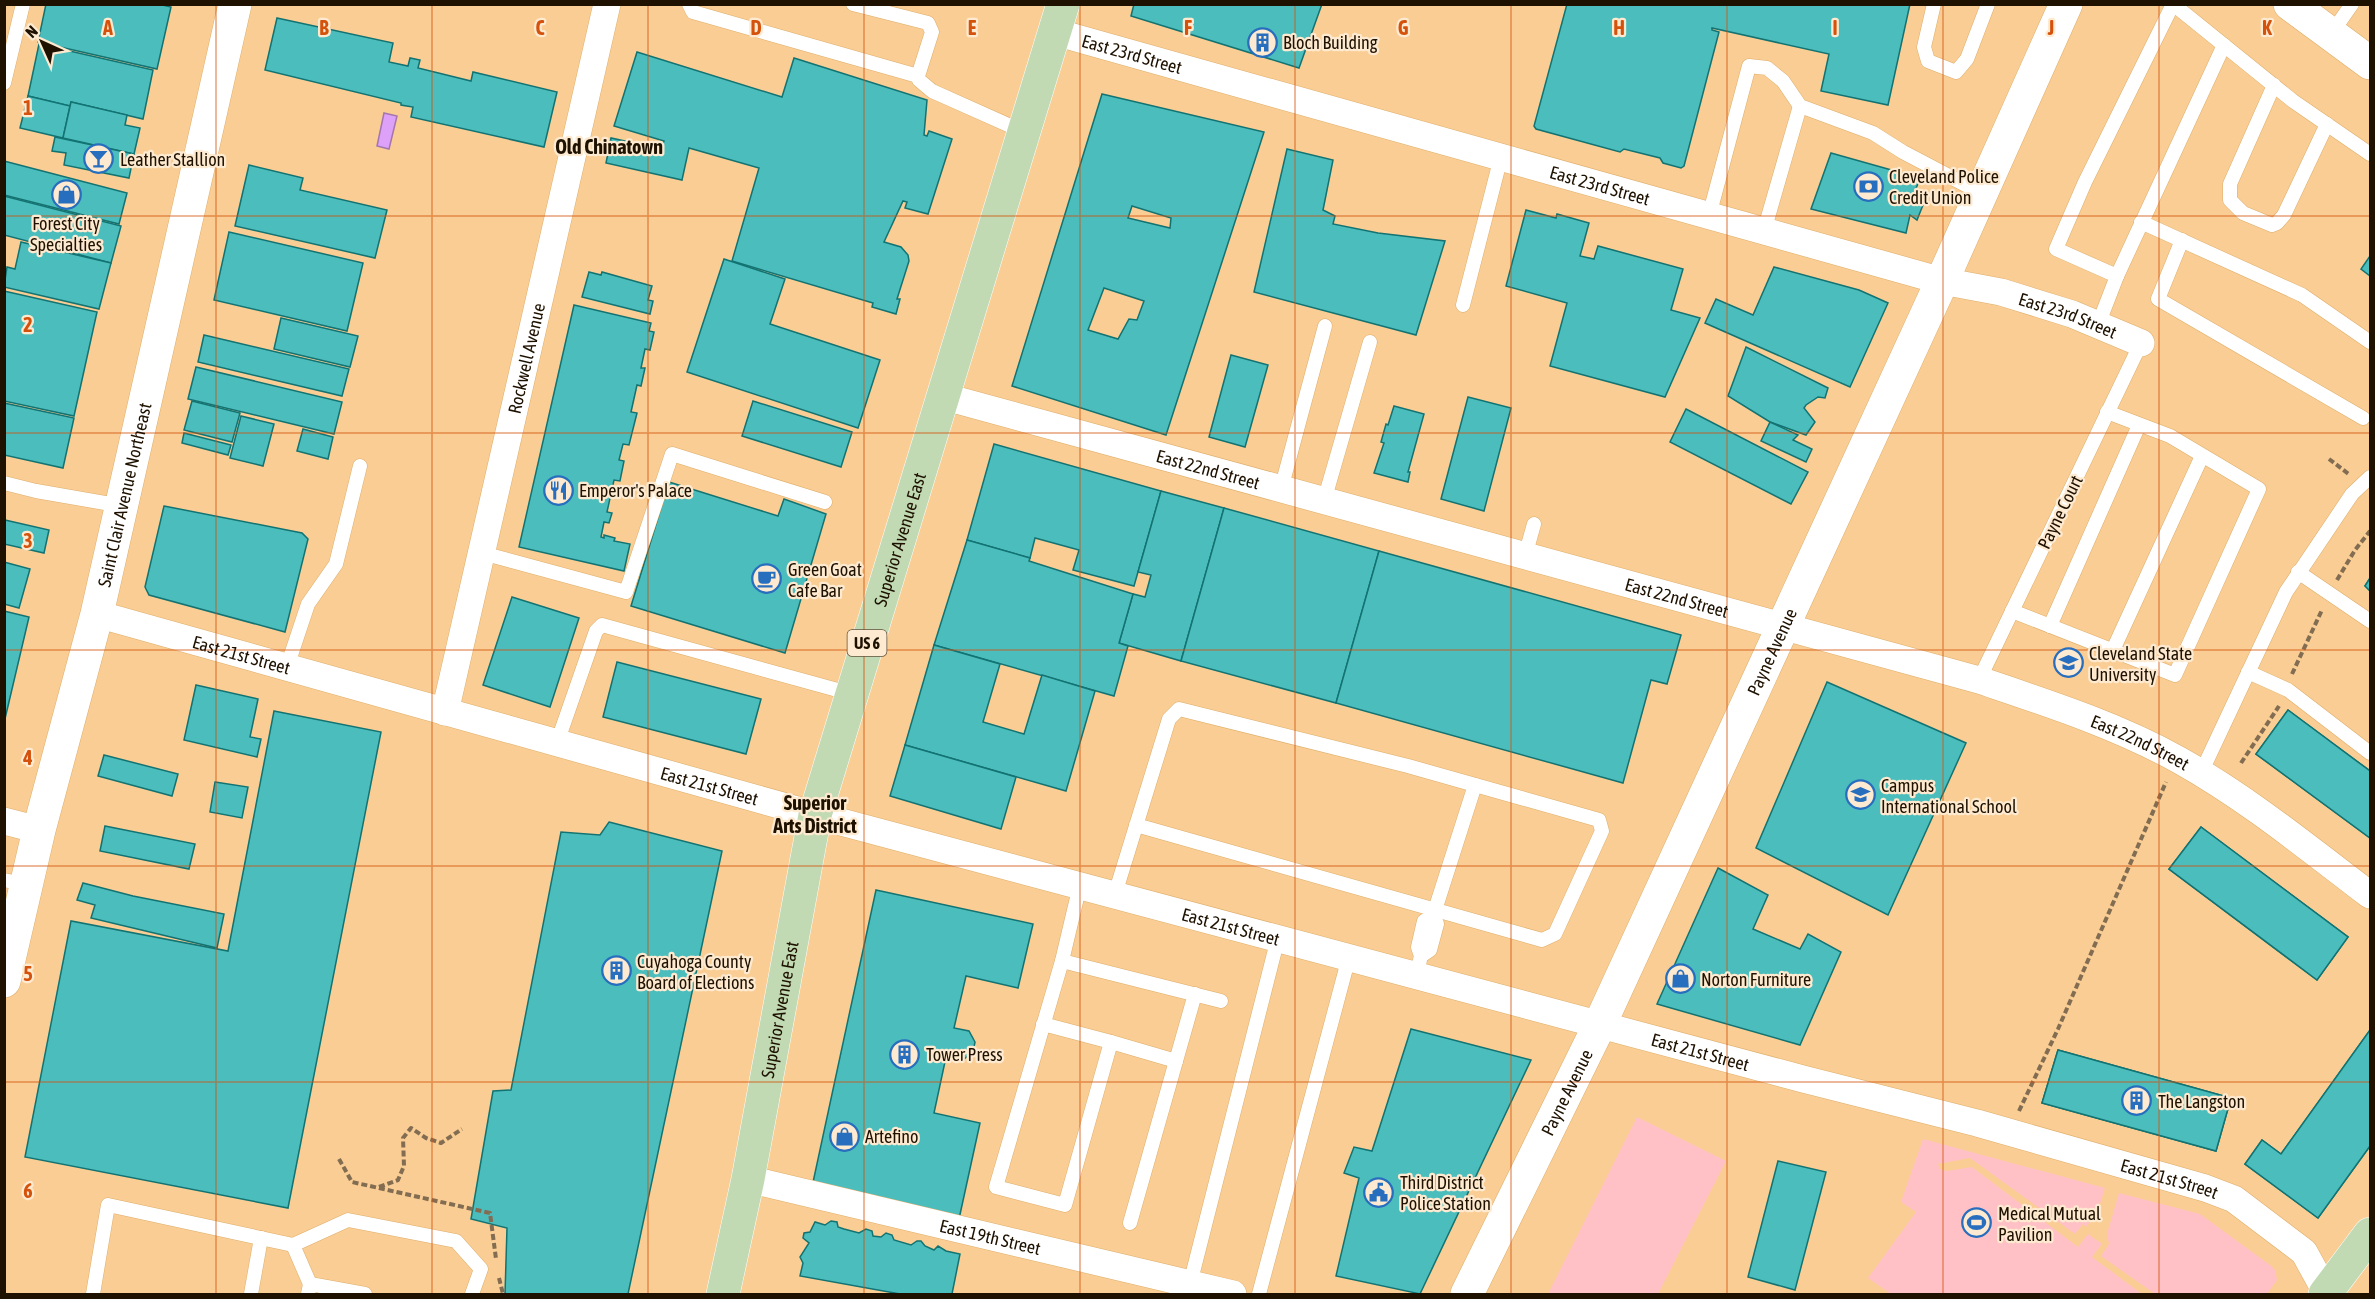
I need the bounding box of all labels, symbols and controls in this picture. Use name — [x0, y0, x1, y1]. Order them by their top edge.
north arrow — [12, 12, 72, 72]
text: A — [102, 16, 113, 39]
text: B — [319, 16, 329, 39]
text: C — [536, 16, 545, 39]
text: D — [750, 16, 762, 39]
text: E — [968, 16, 977, 39]
text: F — [1184, 16, 1192, 39]
text: G — [1398, 16, 1409, 39]
text: H — [1613, 16, 1625, 39]
text: I — [1832, 16, 1838, 39]
text: J — [2047, 16, 2054, 39]
text: K — [2262, 16, 2272, 39]
text: N — [22, 22, 41, 41]
building icon: Bloch Building — [1246, 26, 1278, 58]
street label: East 23rd Street — [1080, 30, 1184, 78]
place label: Bloch Building — [1283, 32, 1378, 53]
text: 1 — [23, 96, 33, 119]
district label: Old Chinatown — [555, 135, 663, 158]
bar icon: Leather Stallion — [83, 143, 115, 175]
place label: Leather Stallion — [120, 149, 225, 170]
street label: East 23rd Street — [1548, 161, 1652, 209]
place label: Cleveland Police Credit Union — [1889, 166, 1999, 208]
bank icon: Cleveland Police Credit Union — [1852, 170, 1884, 202]
shop icon: Forest City Specialties — [50, 178, 82, 210]
place label: Forest City Specialties — [30, 213, 102, 255]
street label: East 23rd Street — [2016, 288, 2120, 342]
street label: Rockwell Avenue — [503, 301, 549, 415]
text: 2 — [23, 313, 33, 336]
street label: Saint Clair Avenue Northeast — [93, 401, 155, 589]
street label: East 22nd Street — [1154, 445, 1262, 493]
street label: Superior Avenue East — [869, 470, 930, 609]
street label: Payne Court — [2033, 472, 2087, 552]
restaurant icon: Emperor's Palace — [542, 474, 574, 506]
place label: Emperor's Palace — [579, 480, 692, 501]
text: 3 — [23, 529, 33, 552]
place label: Green Goat Cafe Bar — [788, 559, 862, 601]
cafe icon: Green Goat Cafe Bar — [751, 563, 783, 595]
street label: East 22nd Street — [1623, 573, 1731, 621]
street label: Payne Avenue — [1742, 605, 1801, 698]
road number: US 6 — [848, 630, 886, 656]
street label: East 21st Street — [190, 631, 293, 678]
place label: Cleveland State University — [2089, 643, 2192, 685]
school or university icon: Cleveland State University — [2052, 647, 2084, 679]
street label: East 22nd Street — [2088, 710, 2193, 774]
text: 4 — [22, 746, 33, 769]
street label: East 21st Street — [658, 762, 761, 809]
place label: Campus International School — [1881, 775, 2017, 817]
school or university icon: Campus International School — [1844, 779, 1876, 811]
district label: Superior Arts District — [772, 791, 857, 837]
street label: East 21st Street — [1180, 903, 1282, 949]
street label: Superior Avenue East — [756, 939, 802, 1080]
place label: Cuyahoga County Board of Elections — [637, 951, 754, 993]
building icon: Cuyahoga County Board of Elections — [600, 955, 632, 987]
text: 5 — [23, 962, 33, 985]
shop icon: Norton Furniture — [1664, 963, 1696, 995]
place label: Norton Furniture — [1701, 969, 1811, 990]
street label: East 21st Street — [1649, 1028, 1752, 1075]
building icon: Tower Press — [889, 1038, 921, 1070]
place label: Tower Press — [926, 1044, 1003, 1065]
street label: Payne Avenue — [1536, 1046, 1597, 1139]
building icon: The Langston — [2121, 1085, 2153, 1117]
place label: The Langston — [2158, 1091, 2245, 1112]
shop icon: Artefino — [828, 1120, 860, 1152]
place label: Artefino — [865, 1126, 918, 1147]
street label: East 21st Street — [2118, 1154, 2221, 1203]
place label: Third District Police Station — [1400, 1172, 1491, 1214]
public building icon: Third District Police Station — [1363, 1176, 1395, 1208]
text: 6 — [23, 1179, 33, 1202]
place label: Medical Mutual Pavilion — [1998, 1203, 2101, 1245]
sports icon: Medical Mutual Pavilion — [1961, 1207, 1993, 1239]
street label: East 19th Street — [938, 1214, 1043, 1259]

